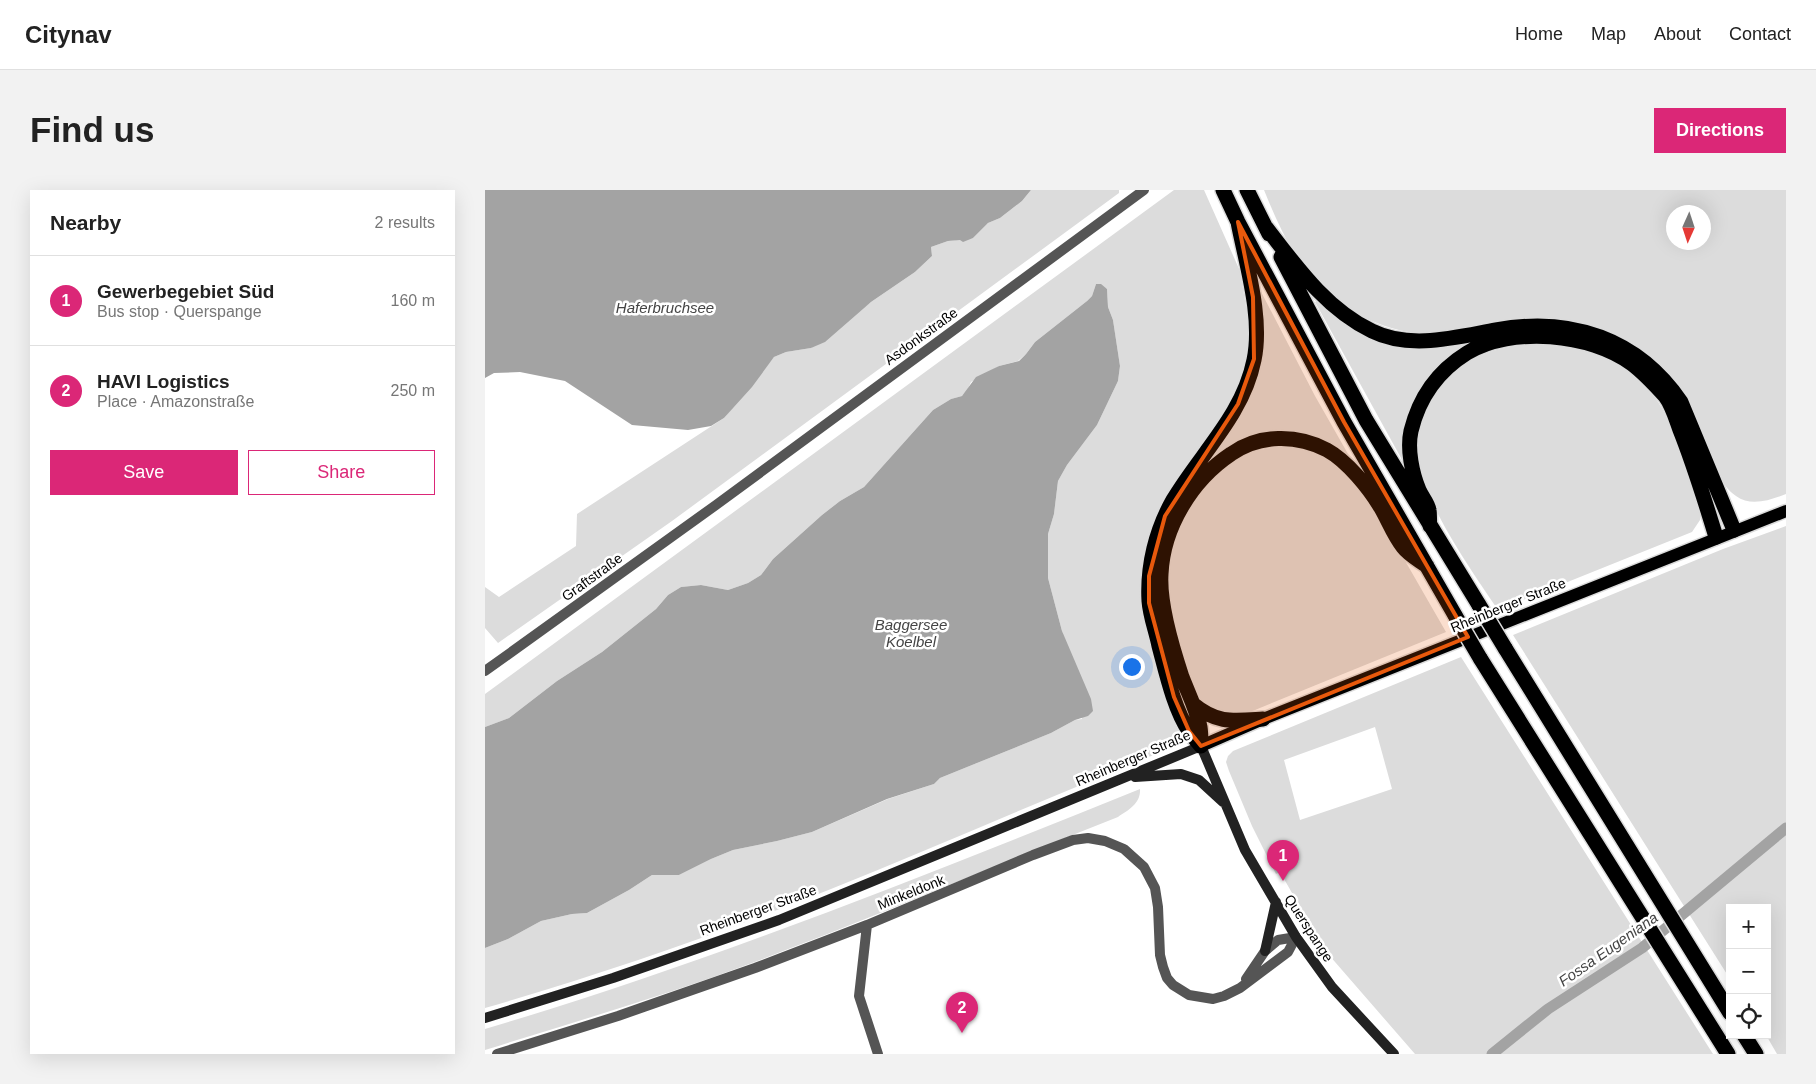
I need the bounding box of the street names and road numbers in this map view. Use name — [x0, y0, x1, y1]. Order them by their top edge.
street label: Asdonkstraße — [881, 304, 961, 368]
street label: Graftstraße — [559, 550, 626, 604]
street label: Rheinberger Straße — [1448, 574, 1568, 635]
street label: Rheinberger Straße — [1073, 727, 1193, 789]
street label: Minkeldonk — [875, 871, 948, 913]
street label: Rheinberger Straße — [697, 881, 819, 939]
street label: Querspange — [1281, 891, 1337, 965]

